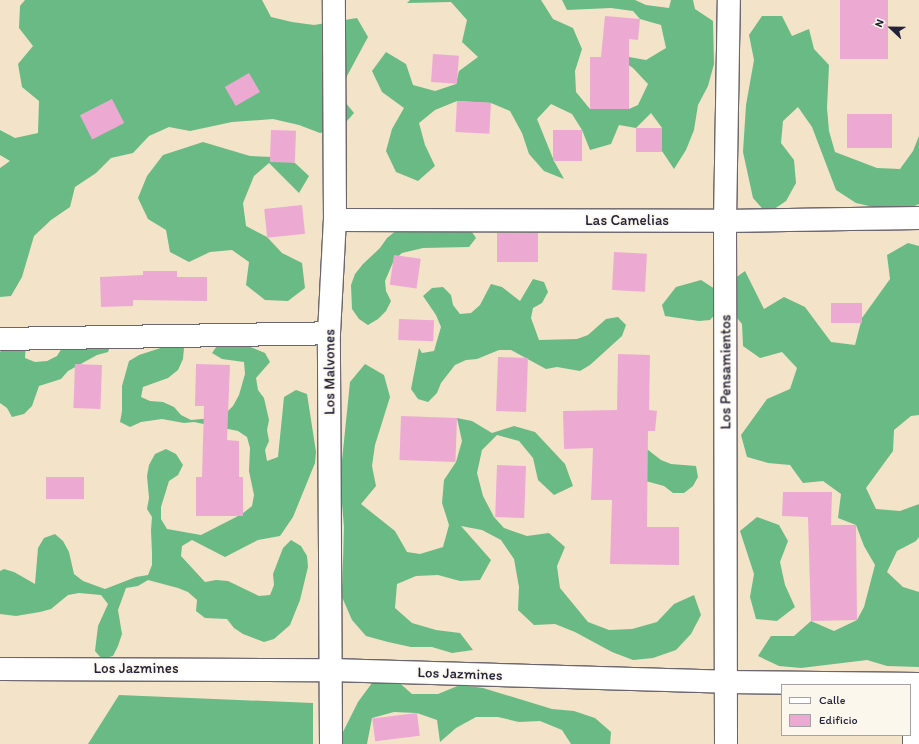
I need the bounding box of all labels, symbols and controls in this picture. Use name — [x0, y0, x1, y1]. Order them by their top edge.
north arrow — [871, 8, 911, 48]
text: N — [872, 17, 887, 29]
street label: Las Camelias — [584, 212, 670, 230]
street label: Los Pensamientos — [717, 314, 735, 430]
street label: Los Malvones — [321, 329, 339, 415]
street label: Los Jazmines — [93, 660, 179, 678]
street label: Los Jazmines — [417, 664, 503, 684]
legend — [781, 684, 911, 736]
text: Calle — [819, 693, 845, 707]
text: Edificio — [819, 713, 858, 727]

